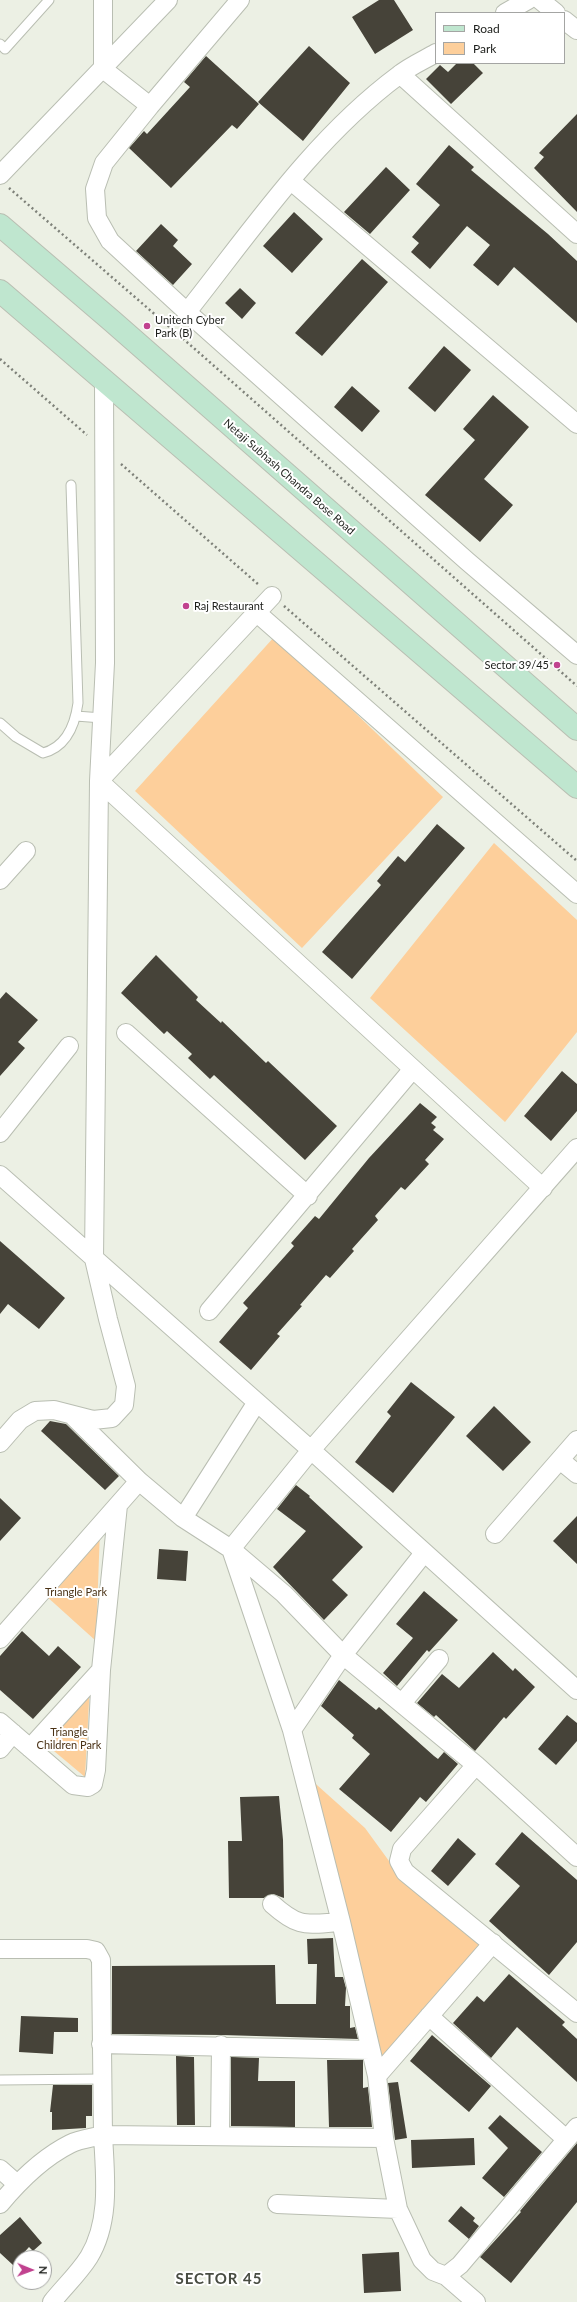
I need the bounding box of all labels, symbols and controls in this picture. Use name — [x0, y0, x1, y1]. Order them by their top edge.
legend — [435, 12, 565, 64]
text: Road — [473, 21, 500, 36]
text: Park — [473, 41, 496, 56]
place label: Unitech Cyber Park (B) — [155, 313, 224, 339]
marker: Unitech Cyber Park (B) — [142, 321, 152, 331]
street label: Netaji Subhash Chandra Bose Road — [221, 416, 357, 538]
place label: Raj Restaurant — [194, 599, 264, 613]
marker: Raj Restaurant — [181, 601, 191, 611]
place label: Sector 39/45 — [485, 658, 549, 672]
marker: Sector 39/45 — [552, 660, 562, 670]
park label: Triangle Park — [45, 1585, 107, 1599]
park label: Triangle Children Park — [37, 1725, 101, 1751]
north arrow — [12, 2250, 52, 2290]
text: N — [37, 2266, 50, 2275]
district label: SECTOR 45 — [176, 2270, 262, 2288]

